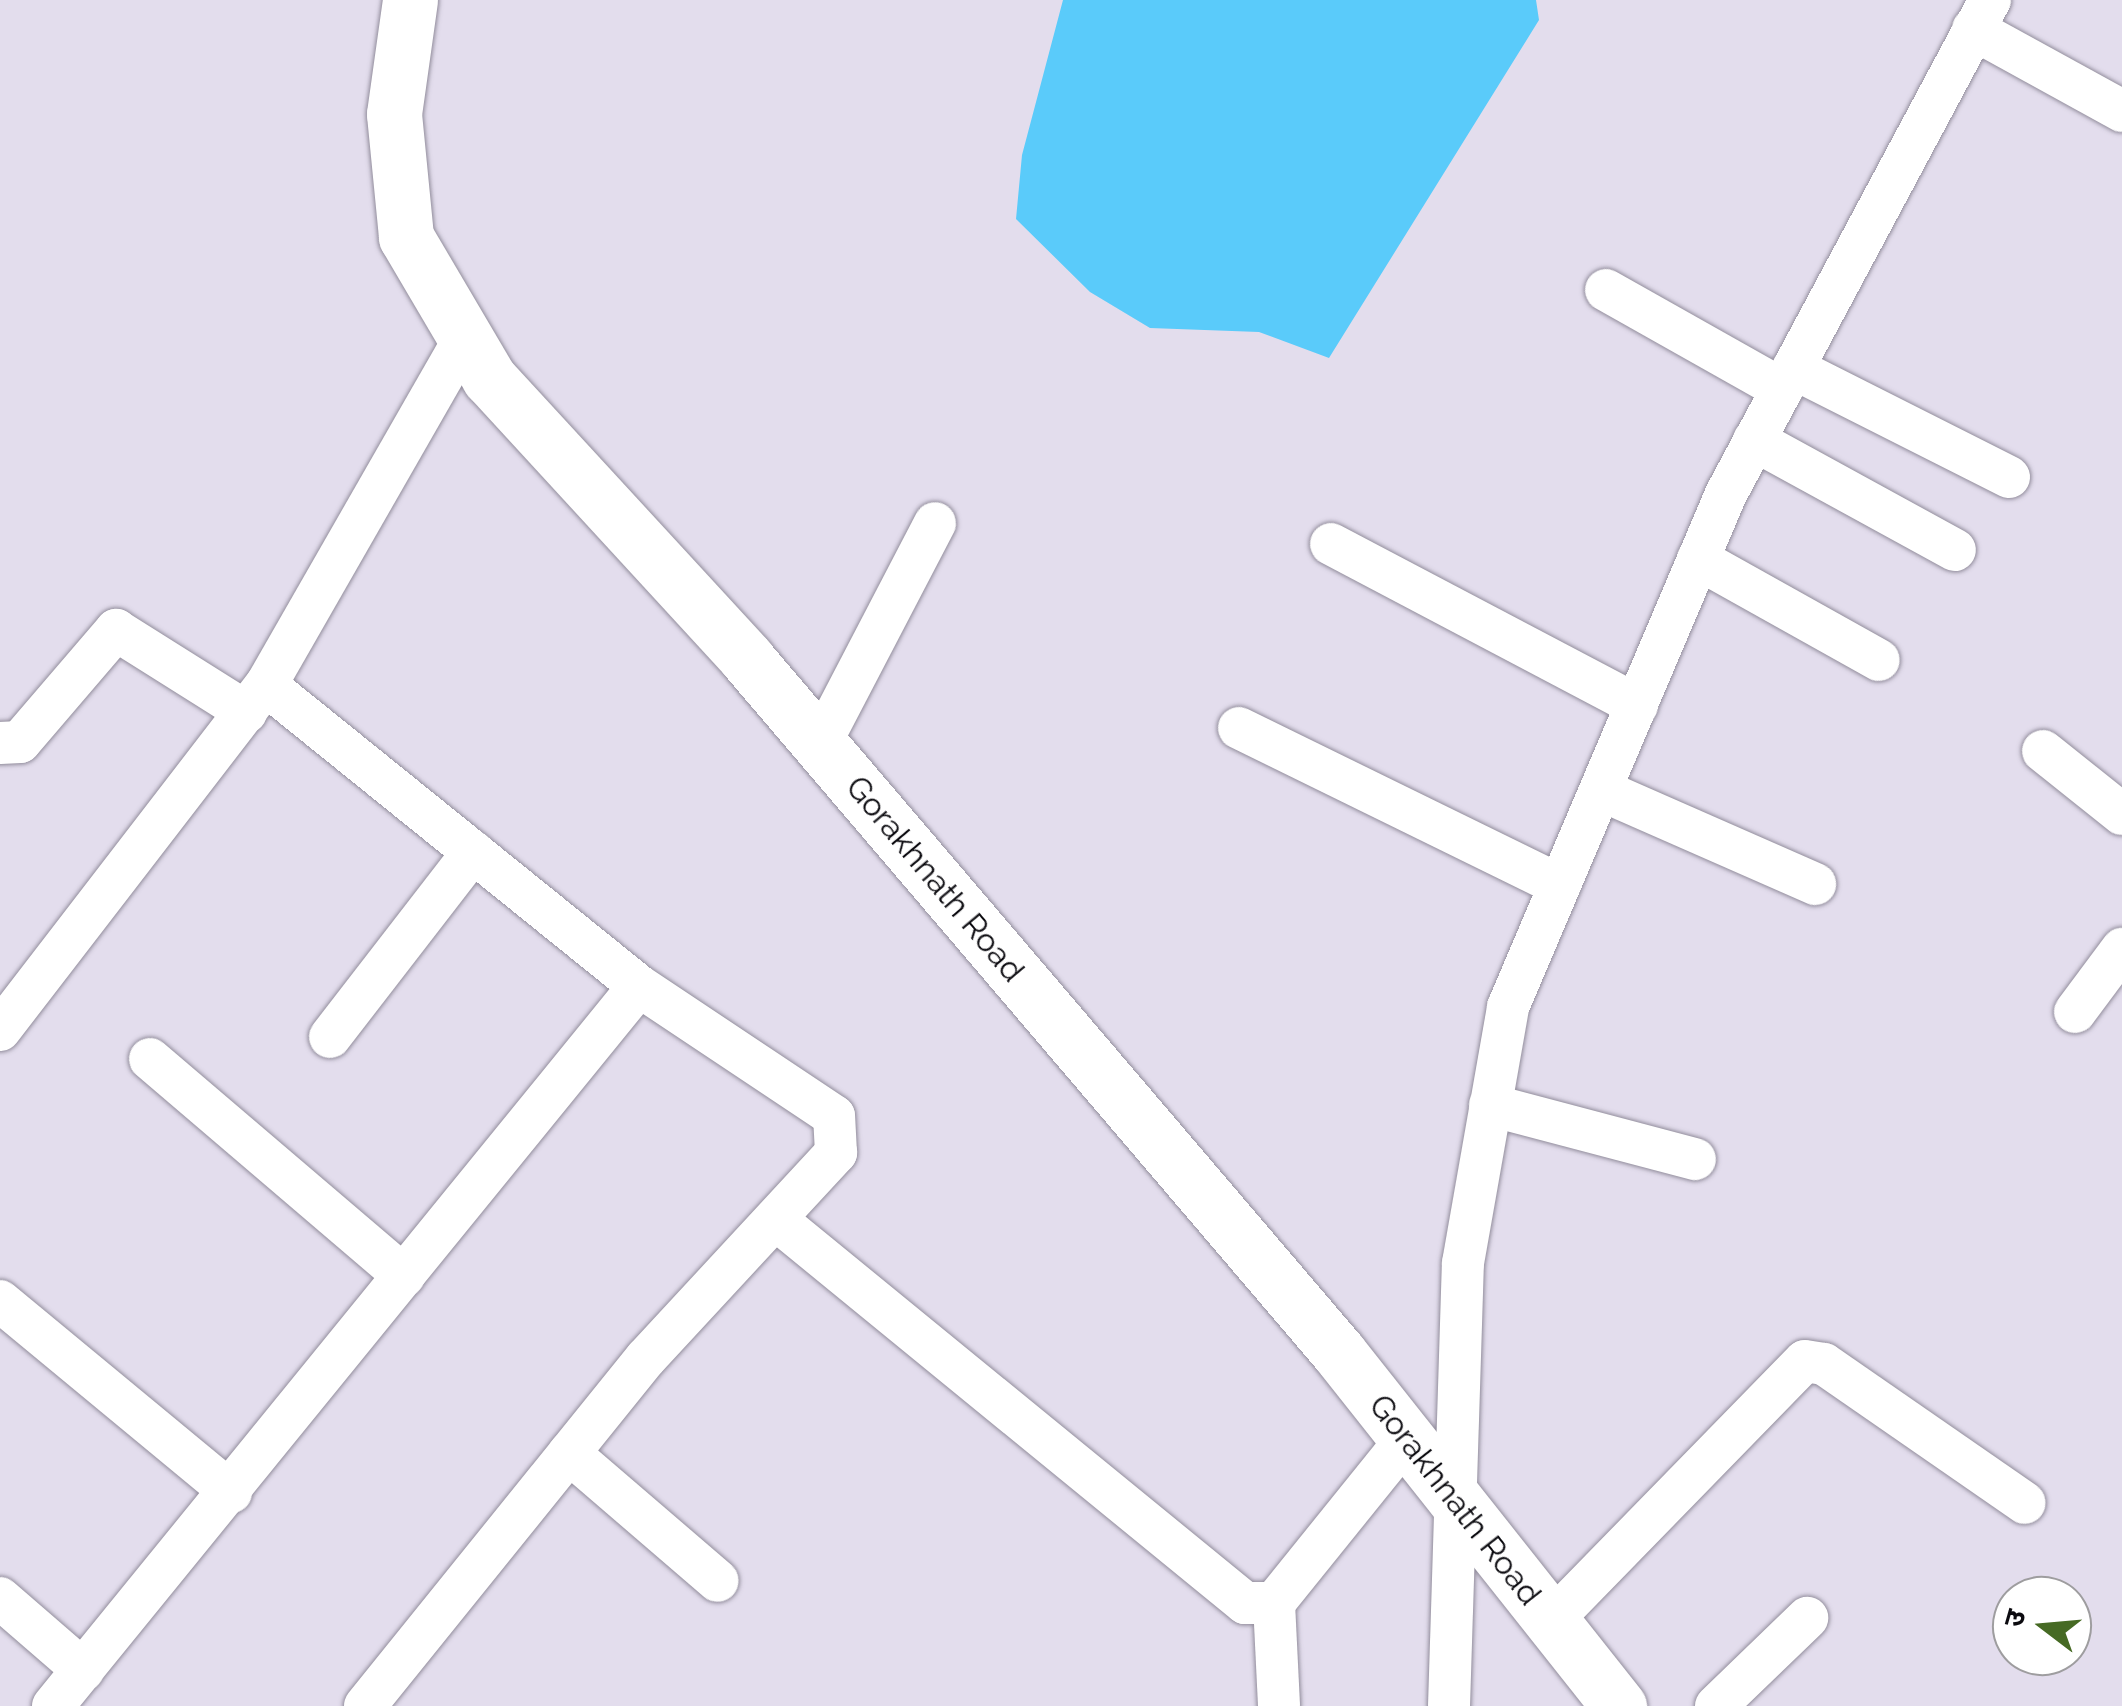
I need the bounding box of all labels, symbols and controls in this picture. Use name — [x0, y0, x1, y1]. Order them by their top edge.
street label: Gorakhnath Road — [838, 768, 1032, 990]
street label: Gorakhnath Road — [1361, 1387, 1549, 1613]
north arrow — [1992, 1576, 2092, 1676]
text: उ — [1996, 1606, 2033, 1631]

